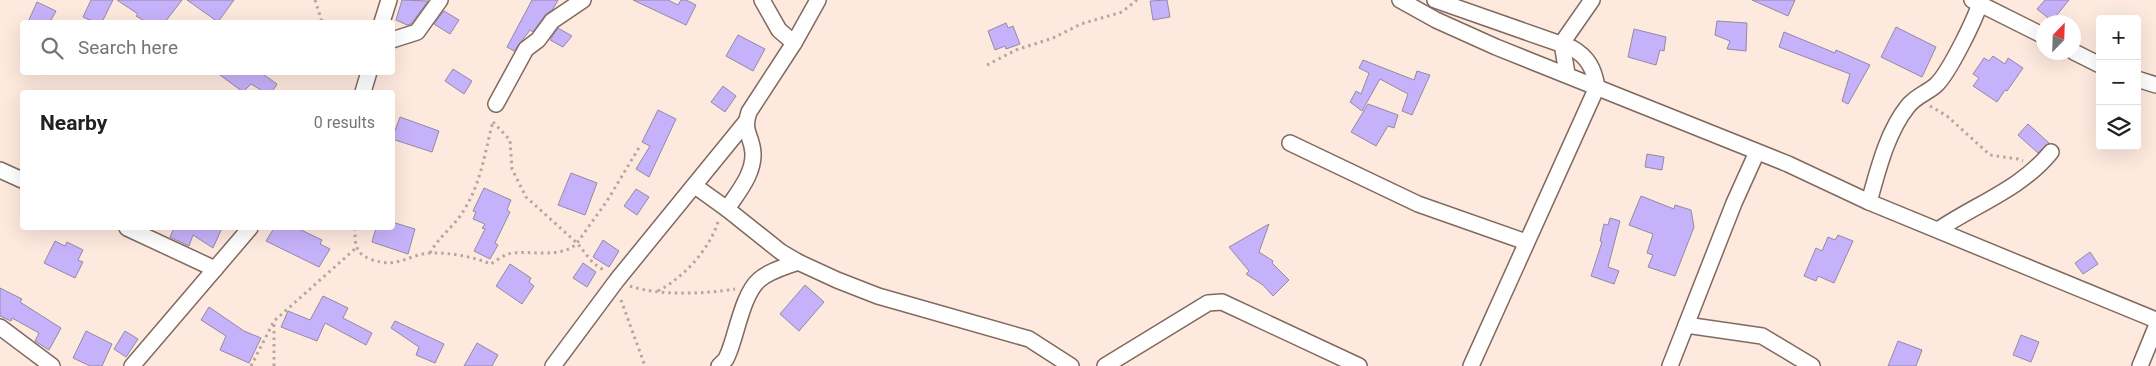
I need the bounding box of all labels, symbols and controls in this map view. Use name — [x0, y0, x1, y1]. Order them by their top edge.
north arrow — [2036, 15, 2081, 60]
map controls — [2096, 15, 2141, 150]
button: + — [2096, 15, 2141, 60]
search box — [20, 20, 395, 75]
icon: search — [38, 34, 66, 62]
text: Search here — [78, 36, 178, 59]
button: − — [2096, 60, 2141, 105]
button: layers — [2096, 105, 2141, 150]
text: Nearby — [40, 111, 107, 135]
text: 0 results — [314, 113, 375, 132]

